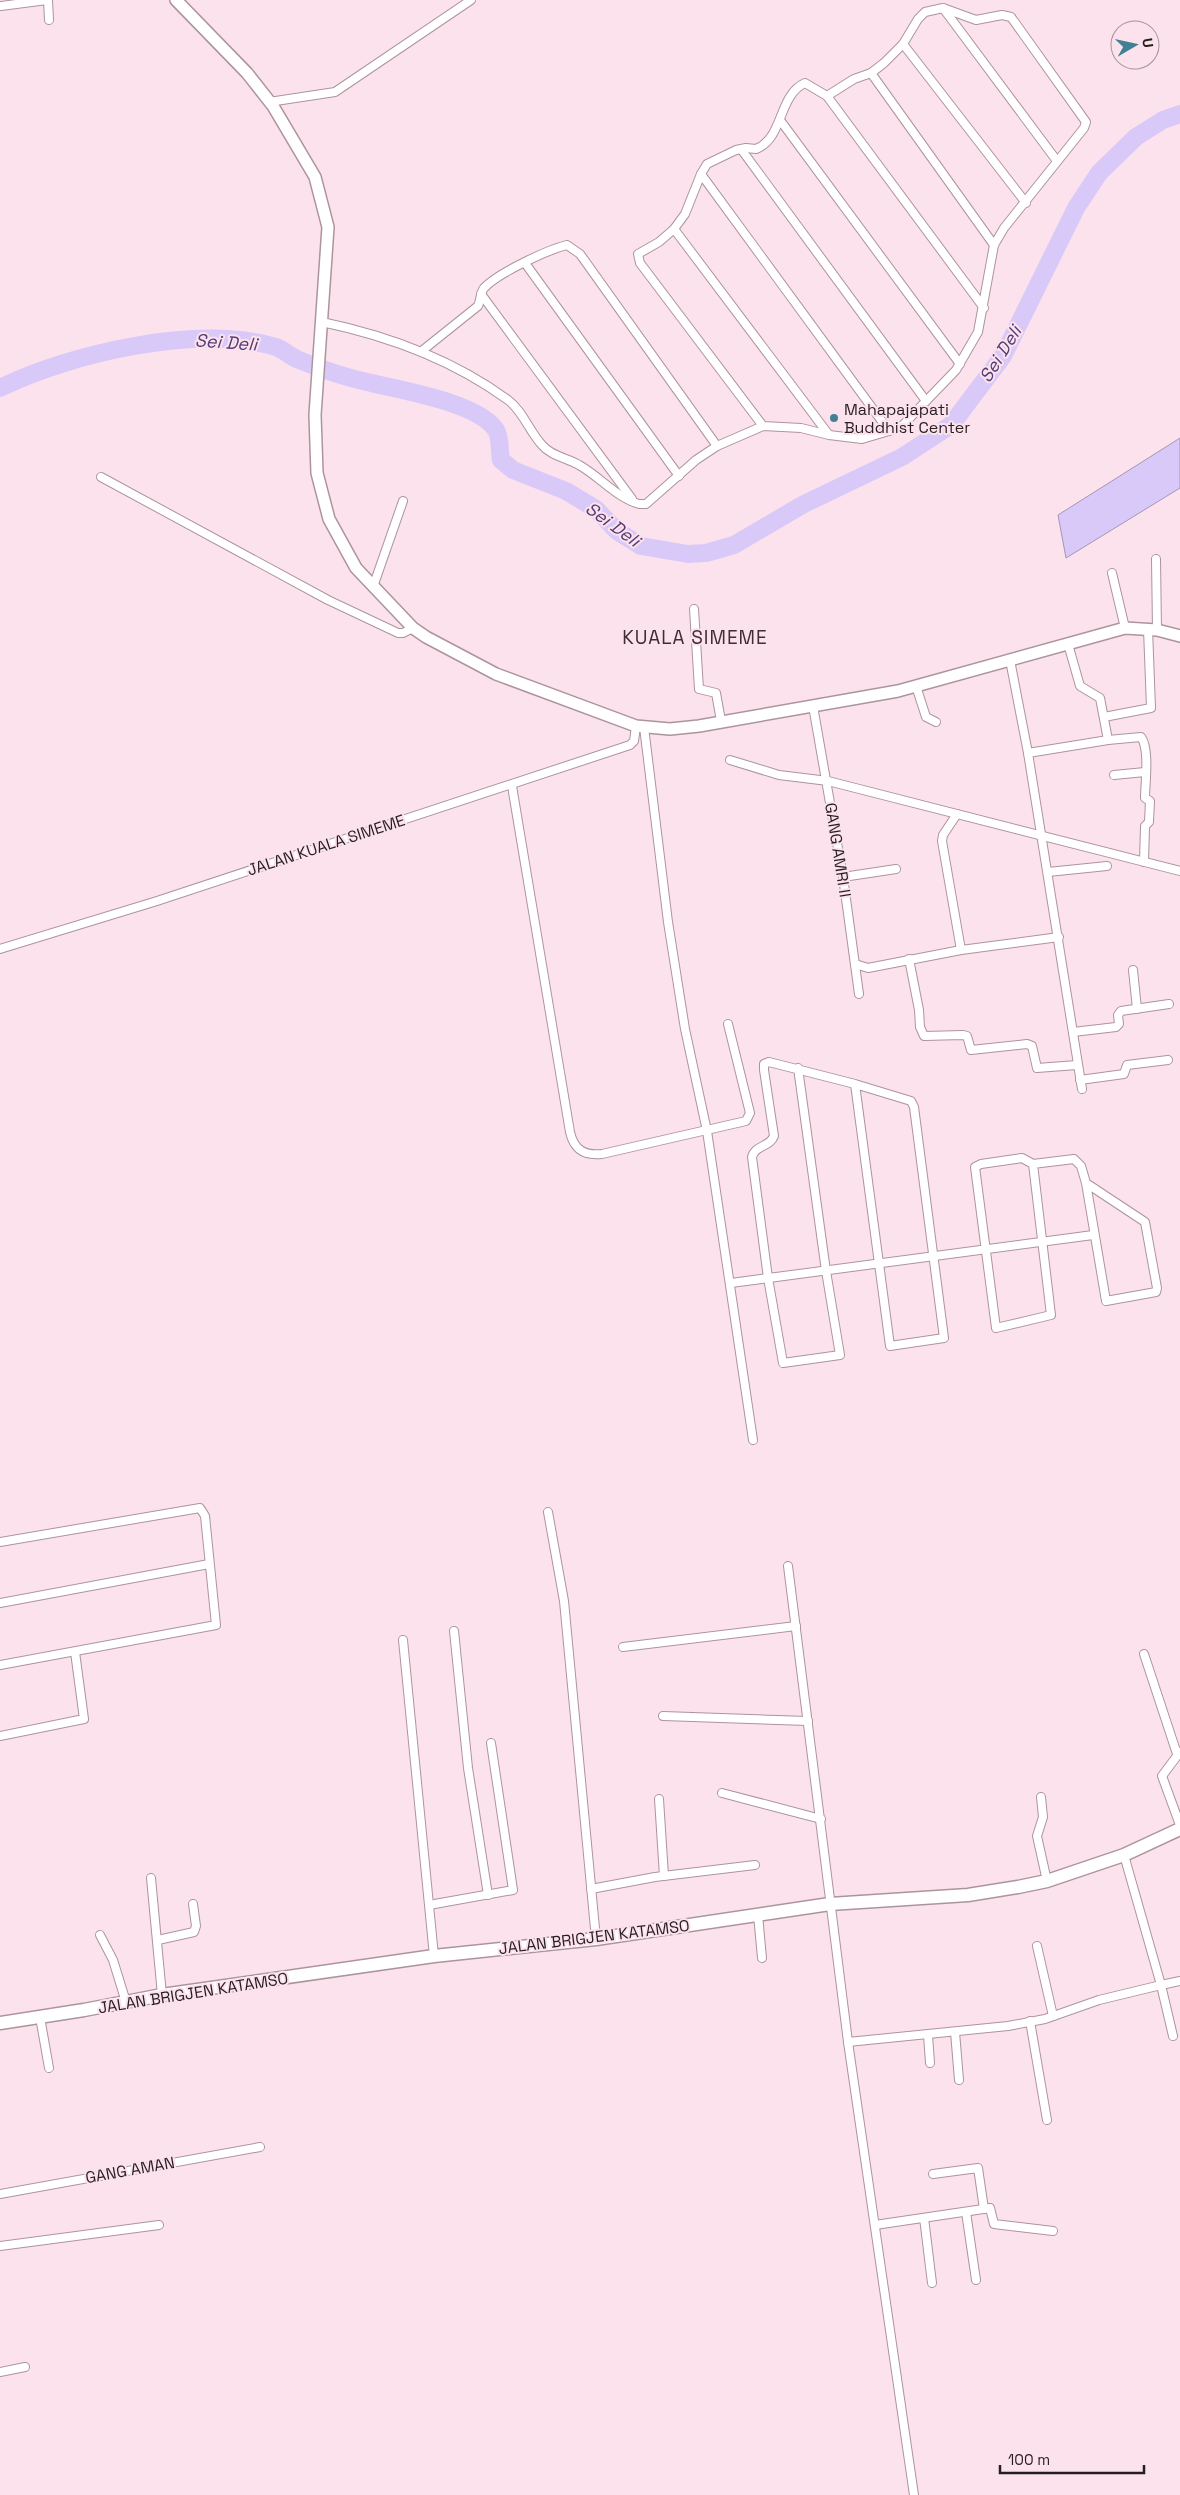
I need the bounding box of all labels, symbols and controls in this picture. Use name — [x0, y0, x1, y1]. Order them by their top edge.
north arrow — [1110, 20, 1160, 70]
text: U — [1138, 37, 1157, 49]
water label: Sei Deli — [974, 319, 1028, 386]
water label: Sei Deli — [194, 328, 260, 356]
place label: Mahapajapati Buddhist Center — [844, 399, 970, 438]
marker: Mahapajapati Buddhist Center — [828, 412, 840, 424]
water label: Sei Deli — [581, 496, 647, 553]
district label: KUALA SIMEME — [622, 625, 768, 650]
street label: GANG AMRI II — [820, 801, 856, 899]
street label: JALAN KUALA SIMEME — [244, 810, 408, 880]
street label: JALAN BRIGJEN KATAMSO — [497, 1915, 691, 1959]
street label: JALAN BRIGJEN KATAMSO — [96, 1968, 290, 2018]
street label: GANG AMAN — [84, 2152, 176, 2188]
scale bar — [1000, 2442, 1144, 2474]
text: 100 m — [1008, 2450, 1050, 2469]

